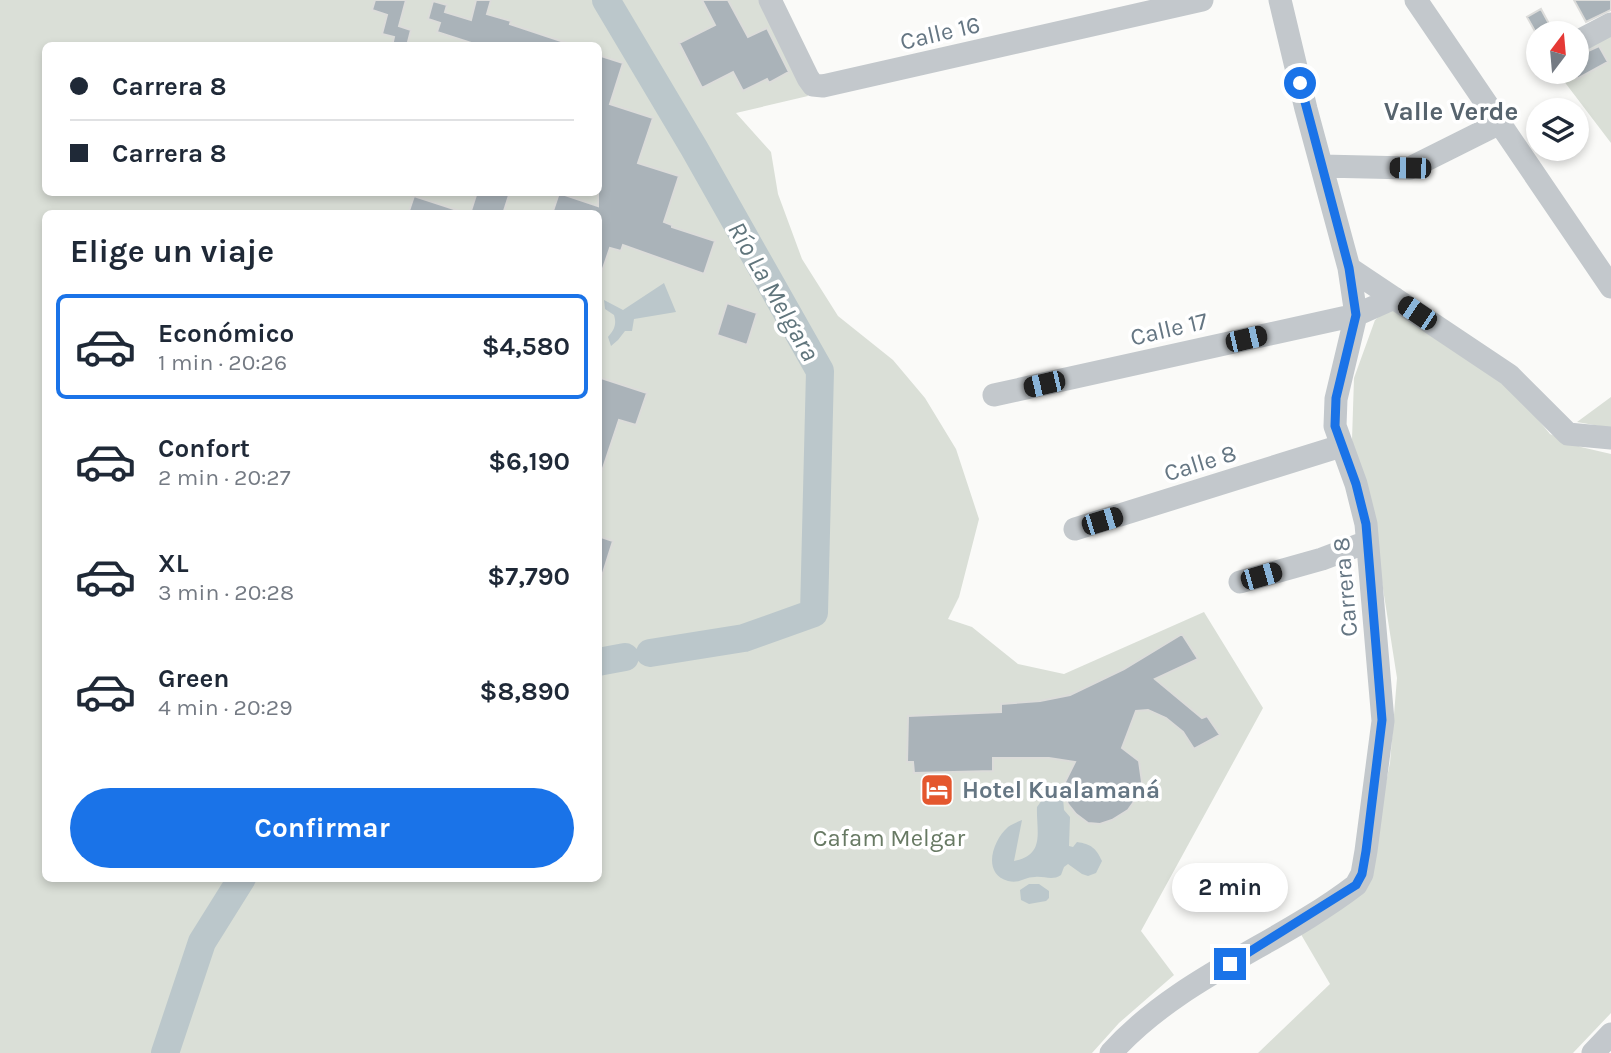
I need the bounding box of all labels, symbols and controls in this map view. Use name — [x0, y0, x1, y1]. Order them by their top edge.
street label: Calle 16 — [897, 10, 983, 56]
north arrow — [1526, 21, 1589, 84]
map controls — [1526, 21, 1589, 161]
route start — [1284, 67, 1316, 99]
text: Carrera 8 — [112, 71, 227, 102]
district label: Valle Verde — [1384, 96, 1518, 127]
button: layers — [1526, 98, 1589, 161]
text: Carrera 8 — [112, 138, 227, 169]
car — [1389, 157, 1432, 179]
water label: Río La Melgara — [721, 216, 826, 367]
text: Elige un viaje — [70, 233, 274, 270]
car — [1394, 293, 1441, 333]
street label: Calle 17 — [1128, 307, 1210, 351]
icon: car — [74, 315, 137, 378]
text: Económico — [158, 318, 294, 349]
car — [1224, 324, 1269, 354]
text: $4,580 — [482, 331, 570, 362]
text: 1 min · 20:26 — [158, 349, 287, 376]
car — [1022, 369, 1067, 399]
icon: car — [74, 430, 137, 493]
text: Confort — [158, 433, 250, 464]
street label: Calle 8 — [1160, 439, 1240, 487]
text: $6,190 — [488, 446, 570, 477]
text: 2 min · 20:27 — [158, 464, 290, 491]
car — [1079, 505, 1126, 537]
street label: Carrera 8 — [1327, 536, 1363, 638]
icon: car — [74, 545, 137, 608]
text: XL — [158, 548, 189, 579]
car — [1238, 560, 1285, 592]
text: $7,790 — [487, 561, 570, 592]
text: 3 min · 20:28 — [158, 579, 294, 606]
icon: car — [74, 660, 137, 723]
text: Green — [158, 663, 230, 694]
text: $8,890 — [480, 676, 570, 707]
text: 4 min · 20:29 — [158, 694, 293, 721]
hotel icon: Hotel Kualamaná — [918, 771, 956, 809]
place label: Hotel Kualamaná — [962, 776, 1160, 804]
button: Confirmar — [70, 788, 574, 868]
park label: Cafam Melgar — [813, 824, 965, 852]
callout: 2 min — [1172, 862, 1288, 912]
text: 2 min — [1198, 874, 1262, 901]
route end — [1214, 948, 1246, 980]

